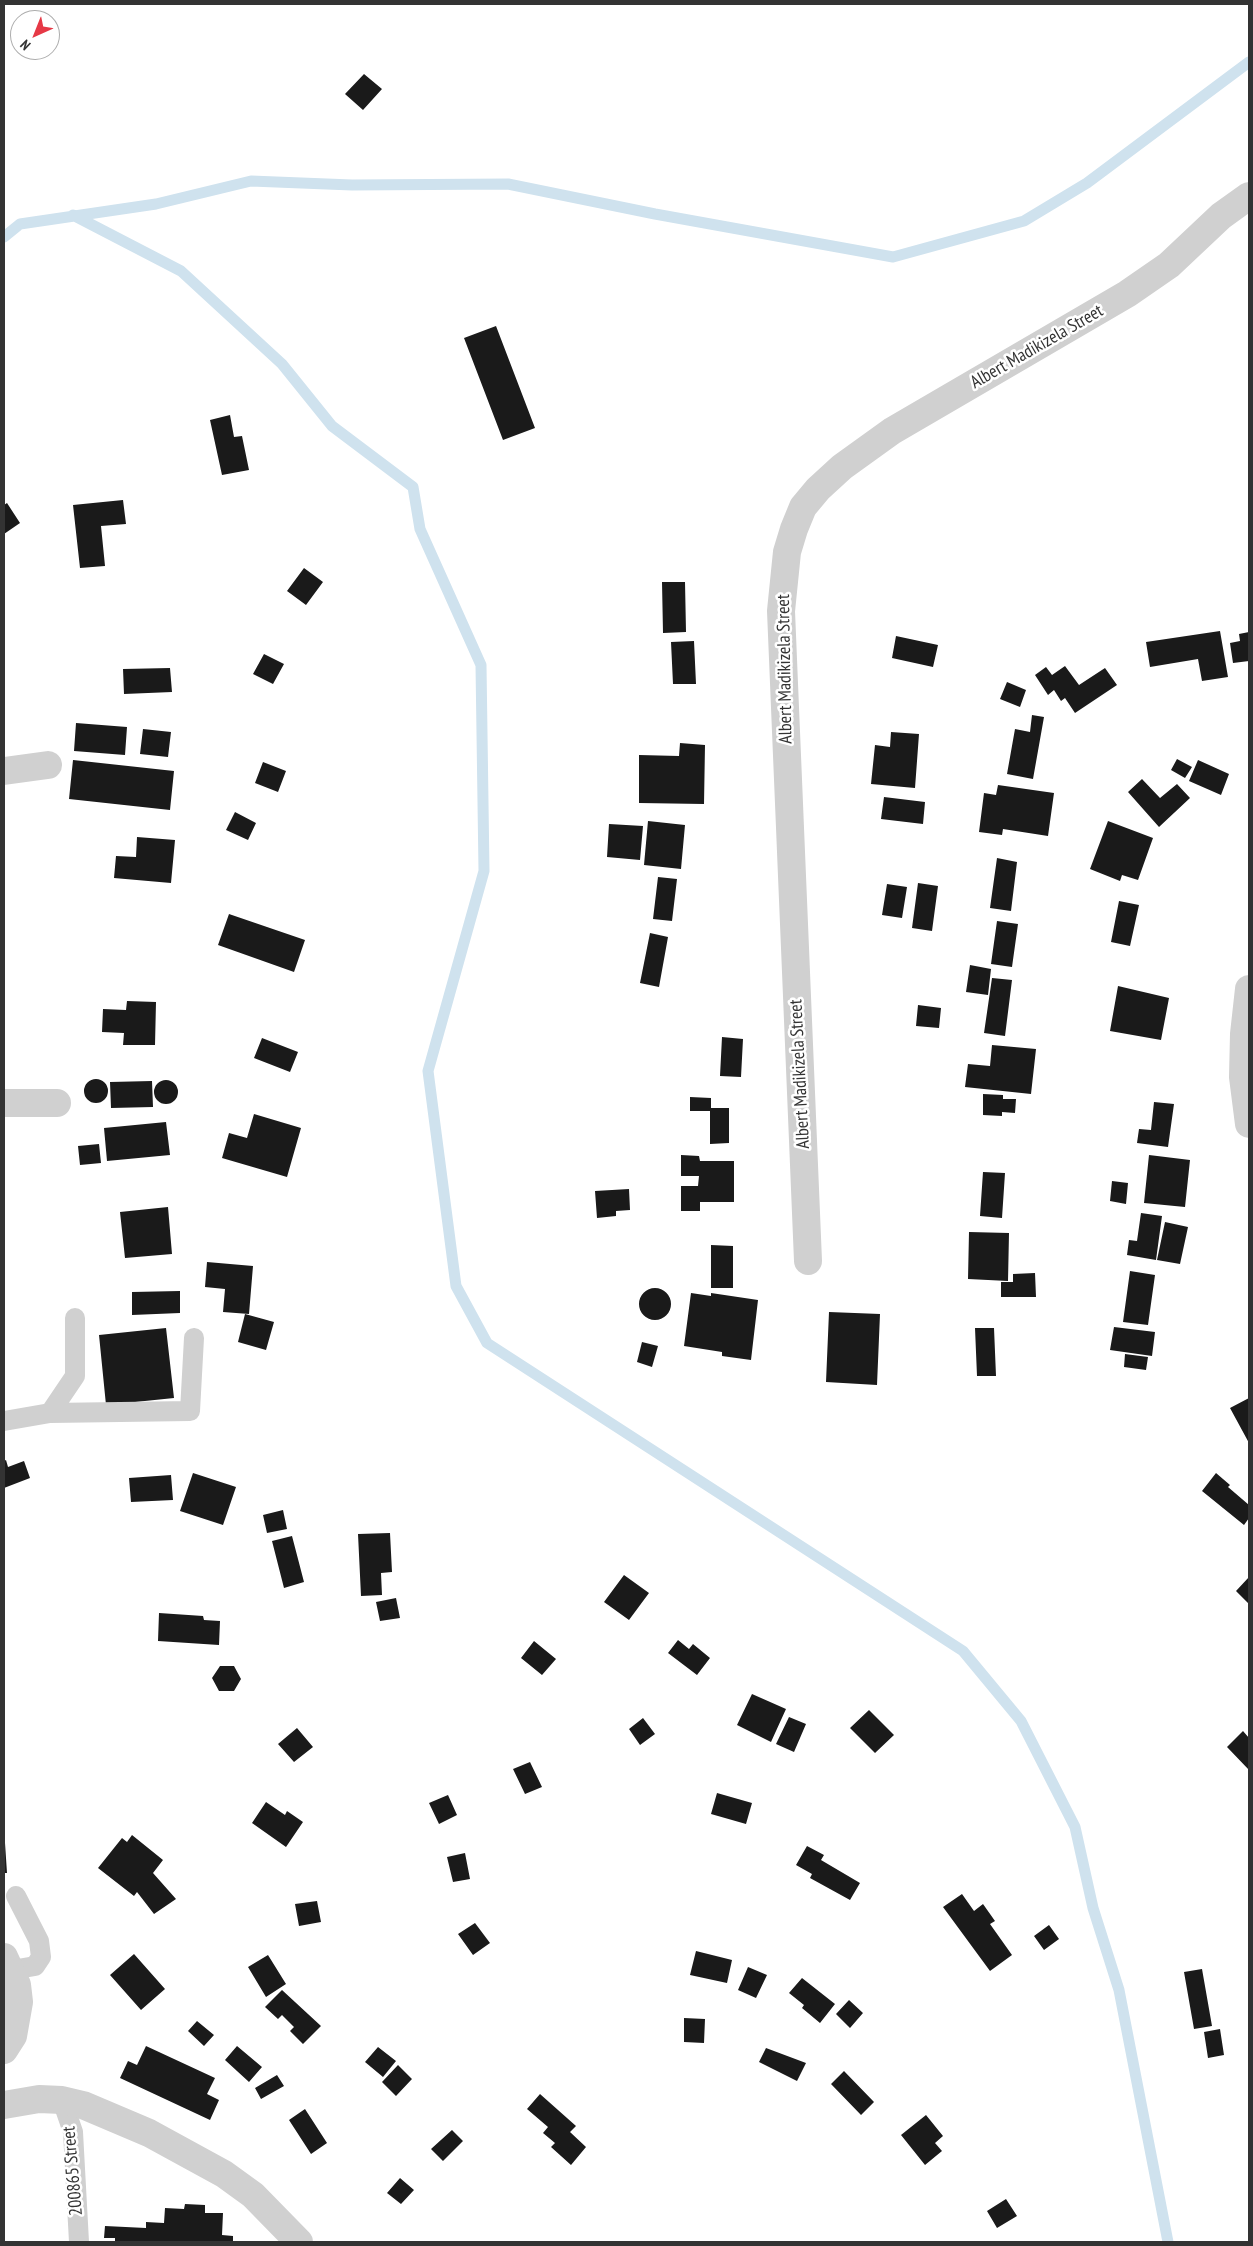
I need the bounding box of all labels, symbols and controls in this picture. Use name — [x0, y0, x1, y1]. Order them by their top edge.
north arrow — [10, 10, 60, 60]
text: N — [16, 36, 34, 54]
street label: Albert Madikizela Street — [967, 300, 1107, 394]
street label: Albert Madikizela Street — [773, 594, 797, 744]
street label: Albert Madikizela Street — [785, 999, 815, 1149]
street label: 200865 Street — [58, 2125, 88, 2217]

